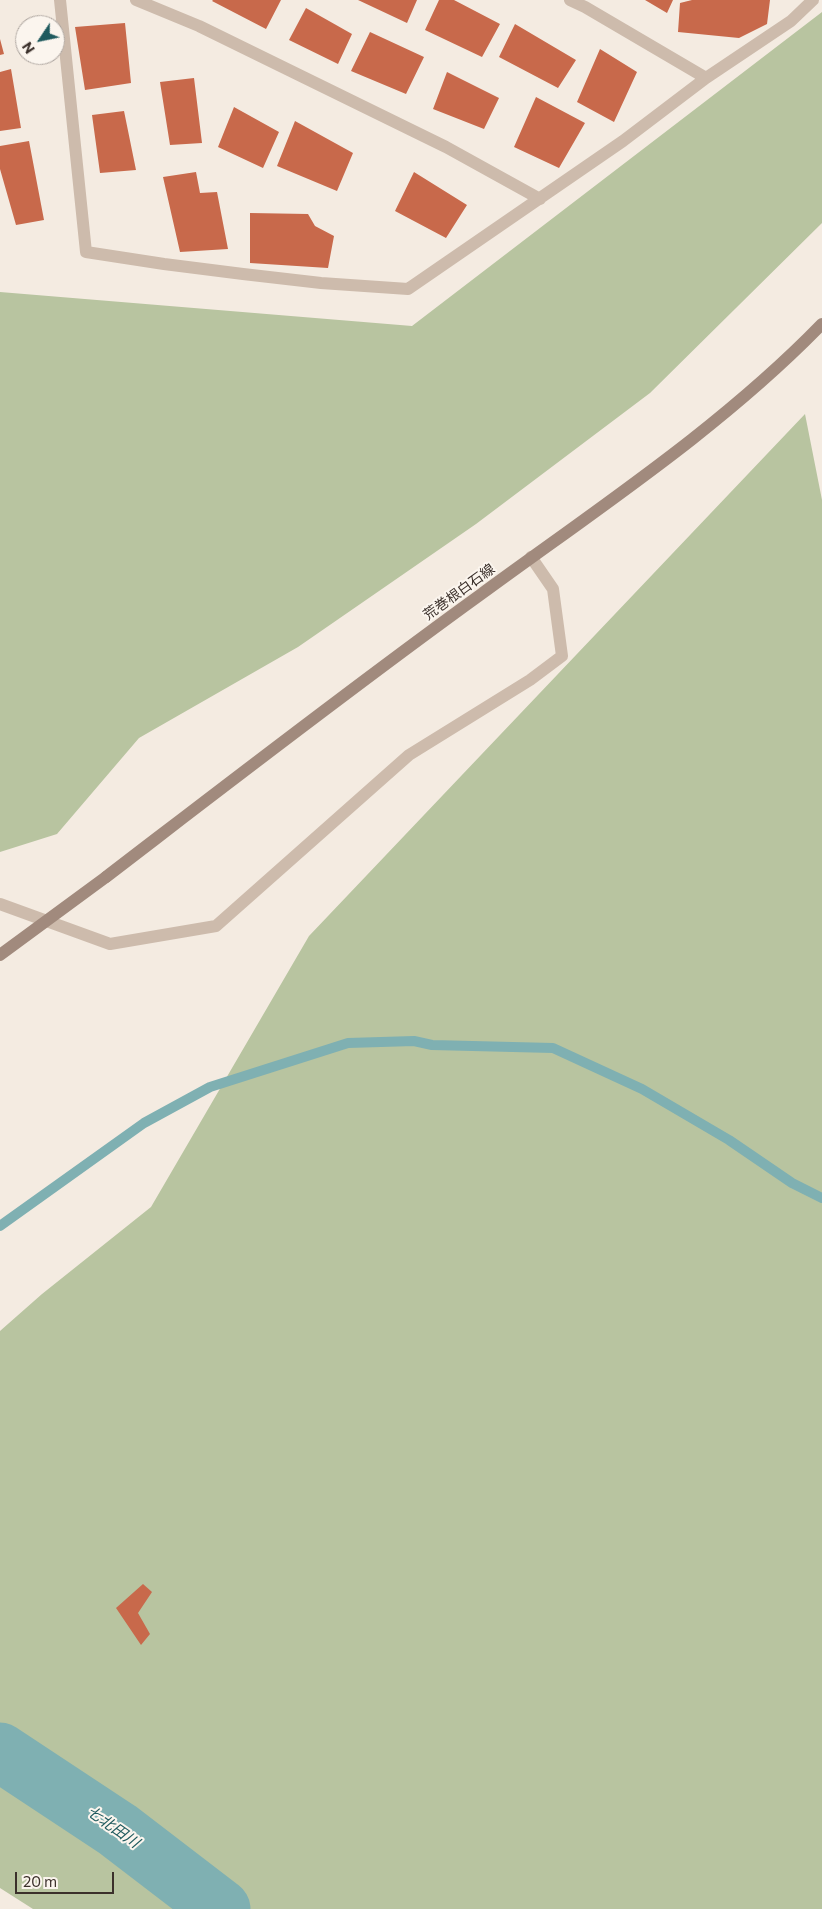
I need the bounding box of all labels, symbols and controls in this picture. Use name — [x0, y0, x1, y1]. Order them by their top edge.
north arrow — [15, 15, 65, 65]
text: N — [18, 39, 38, 57]
street label: 荒巻根白石線 — [420, 561, 498, 623]
water label: 七北田川 — [83, 1802, 143, 1852]
scale bar — [18, 1862, 116, 1894]
text: 20 m — [23, 1872, 57, 1890]

